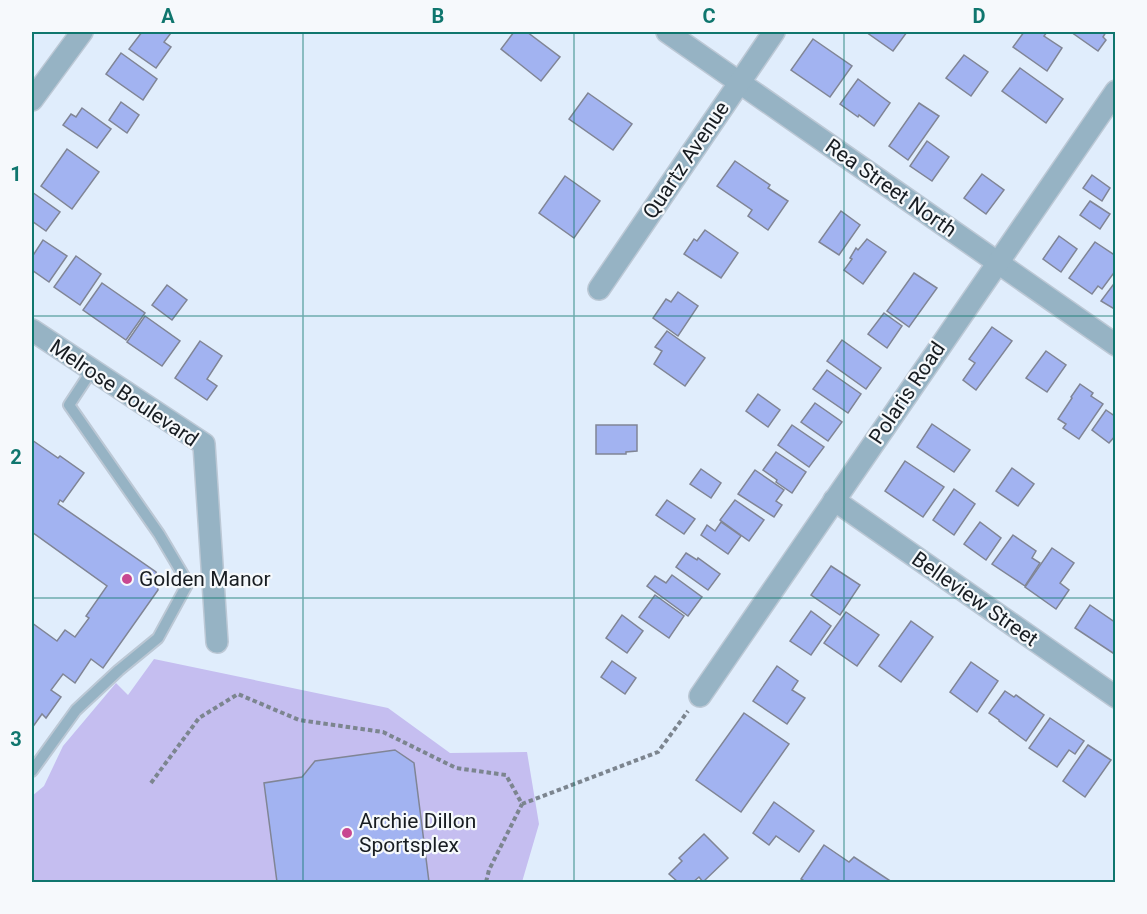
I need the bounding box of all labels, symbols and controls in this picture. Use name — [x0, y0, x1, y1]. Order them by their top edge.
text: A — [161, 4, 175, 28]
text: B — [432, 4, 444, 28]
text: C — [702, 4, 716, 28]
text: D — [973, 4, 986, 28]
street label: Quartz Avenue — [638, 97, 734, 223]
street label: Rea Street North — [821, 134, 961, 242]
text: 1 — [10, 162, 22, 186]
street label: Melrose Boulevard — [45, 335, 203, 451]
street label: Polaris Road — [864, 337, 950, 449]
text: 2 — [10, 445, 22, 469]
street label: Belleview Street — [907, 547, 1043, 651]
place label: Golden Manor — [139, 567, 271, 591]
marker: Golden Manor — [120, 572, 134, 586]
text: 3 — [10, 727, 22, 751]
place label: Archie Dillon Sportsplex — [359, 809, 476, 857]
marker: Archie Dillon Sportsplex — [340, 826, 354, 840]

